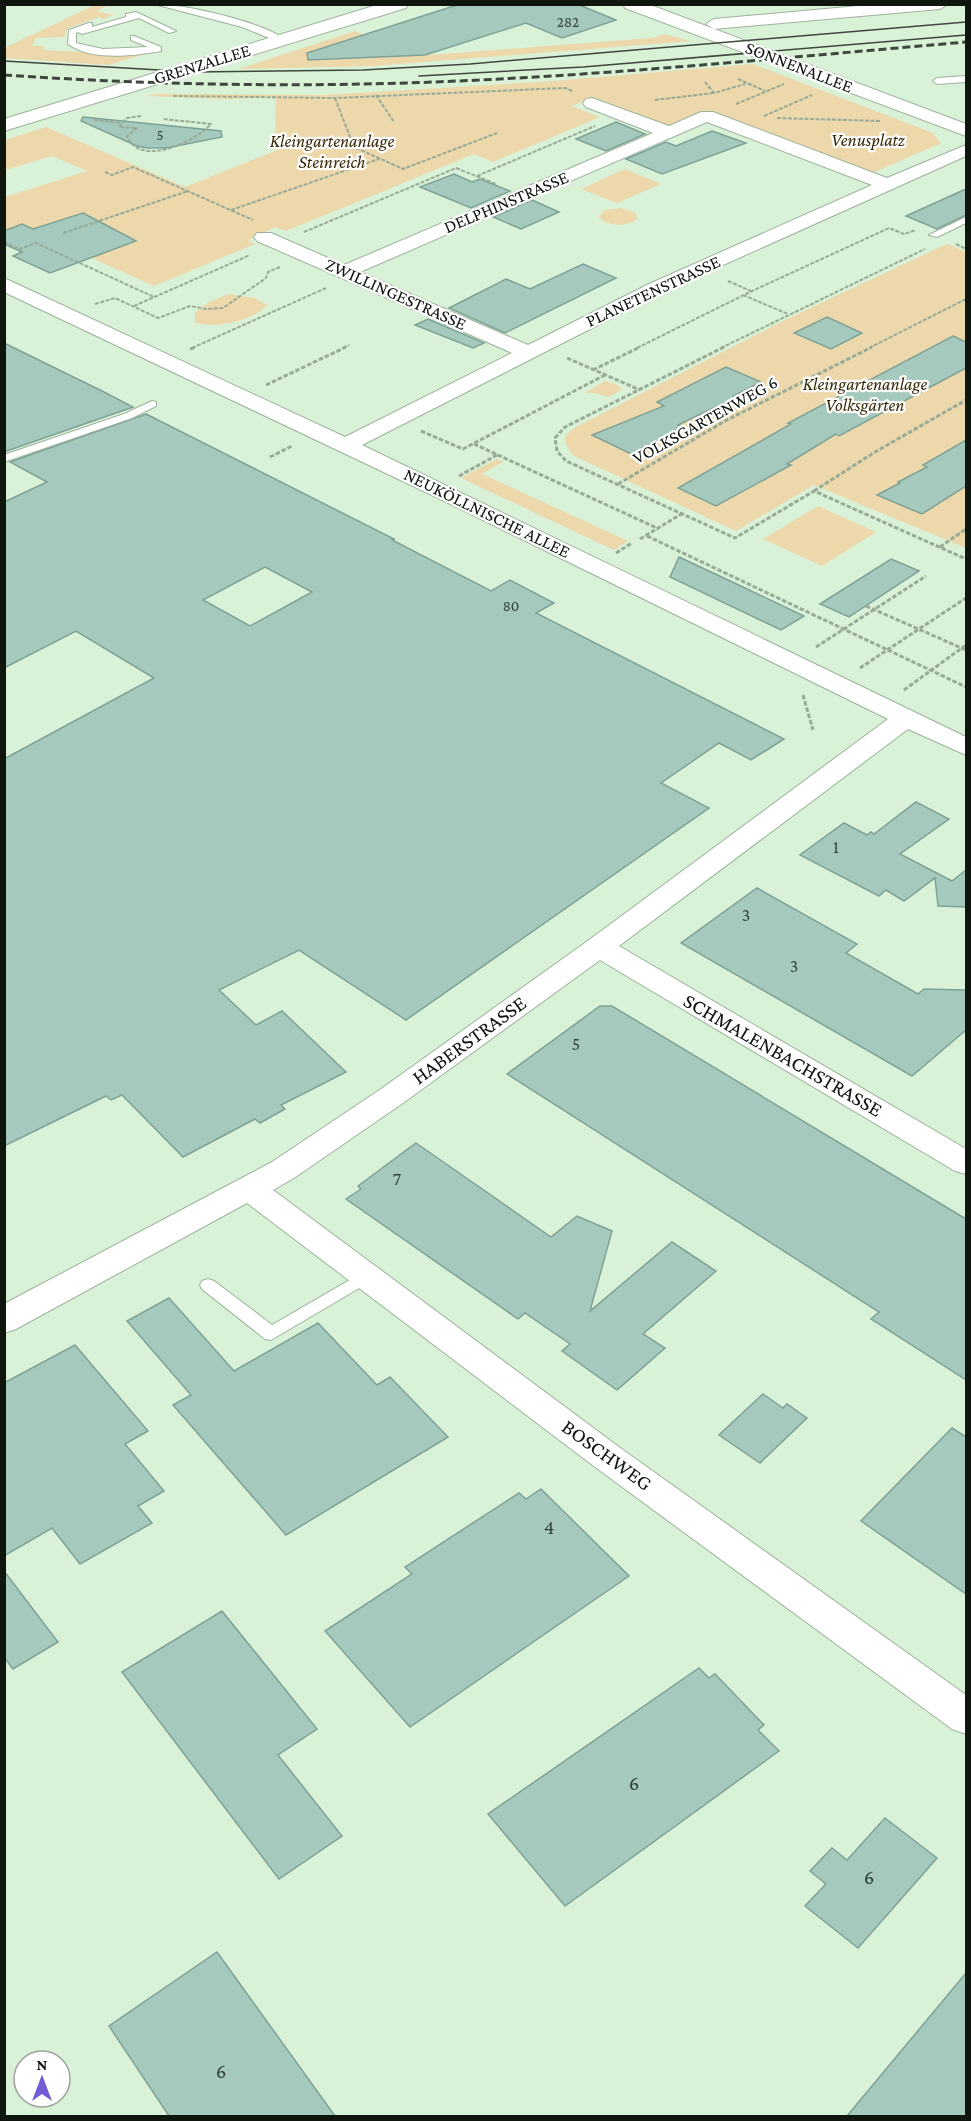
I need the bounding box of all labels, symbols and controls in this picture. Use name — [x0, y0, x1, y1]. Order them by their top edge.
house number: 282 — [557, 14, 579, 30]
street label: SONNENALLEE — [742, 37, 856, 97]
street label: GRENZALLEE — [151, 40, 253, 88]
house number: 5 — [156, 127, 164, 143]
park label: Venusplatz — [831, 130, 905, 150]
park label: Kleingartenanlage Steinreich — [270, 131, 394, 172]
street label: DELPHINSTRASSE — [441, 167, 571, 237]
street label: PLANETENSTRASSE — [583, 251, 723, 331]
street label: ZWILLINGESTRASSE — [322, 254, 470, 334]
street label: VOLKSGARTENWEG 6 — [629, 372, 781, 468]
park label: Kleingartenanlage Volksgärten — [803, 374, 927, 415]
street label: NEUKÖLLNISCHE ALLEE — [401, 464, 574, 562]
house number: 80 — [503, 598, 519, 614]
house number: 1 — [833, 837, 839, 857]
house number: 3 — [742, 905, 750, 925]
house number: 3 — [790, 956, 798, 976]
street label: SCHMALENBACHSTRASSE — [679, 988, 887, 1122]
street label: HABERSTRASSE — [407, 991, 531, 1089]
house number: 5 — [572, 1034, 580, 1054]
house number: 7 — [393, 1169, 401, 1189]
street label: BOSCHWEG — [557, 1414, 657, 1496]
house number: 4 — [544, 1515, 554, 1539]
house number: 6 — [629, 1771, 639, 1795]
house number: 6 — [864, 1865, 874, 1889]
north arrow — [12, 2049, 72, 2109]
text: N — [37, 2056, 48, 2073]
house number: 6 — [216, 2059, 226, 2083]

